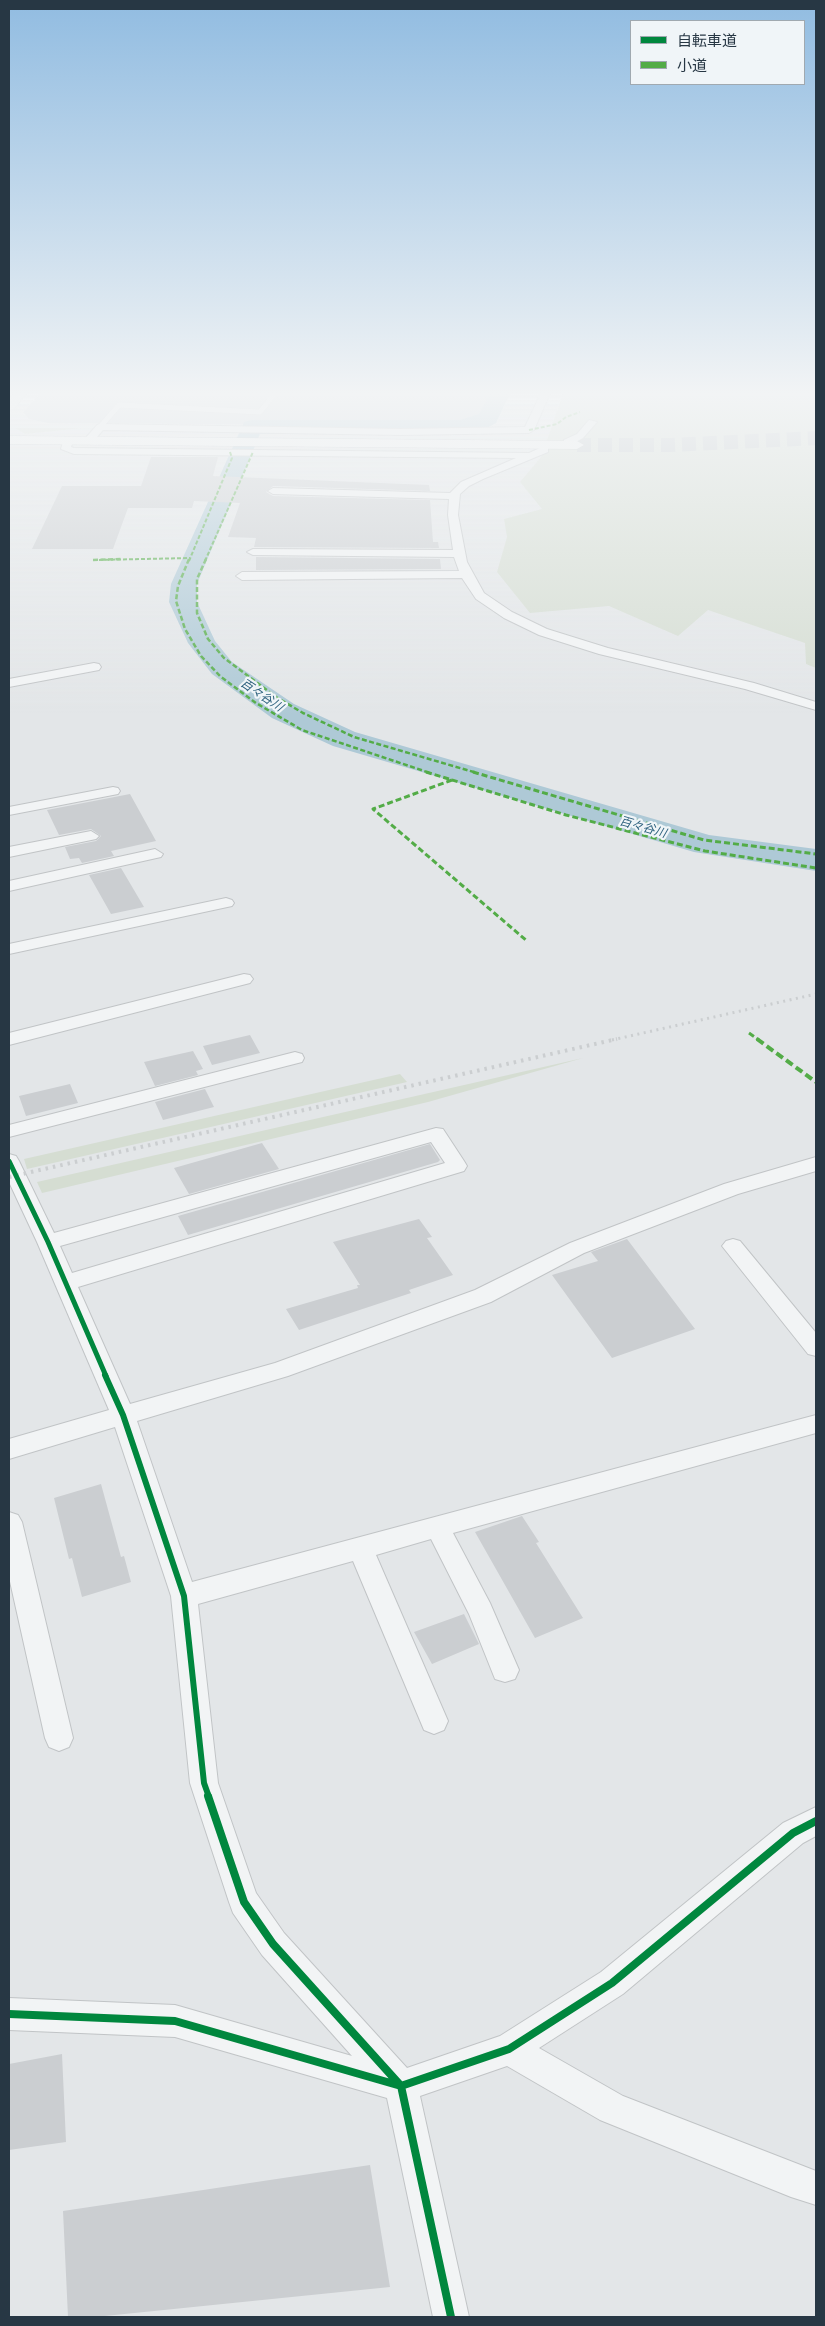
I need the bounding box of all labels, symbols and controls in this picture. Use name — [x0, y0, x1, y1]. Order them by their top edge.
legend — [630, 20, 805, 85]
text: 自転車道 — [677, 32, 737, 49]
text: 小道 — [677, 57, 707, 74]
water label: 百々谷川 — [238, 676, 286, 714]
water label: 百々谷川 — [618, 813, 668, 841]

